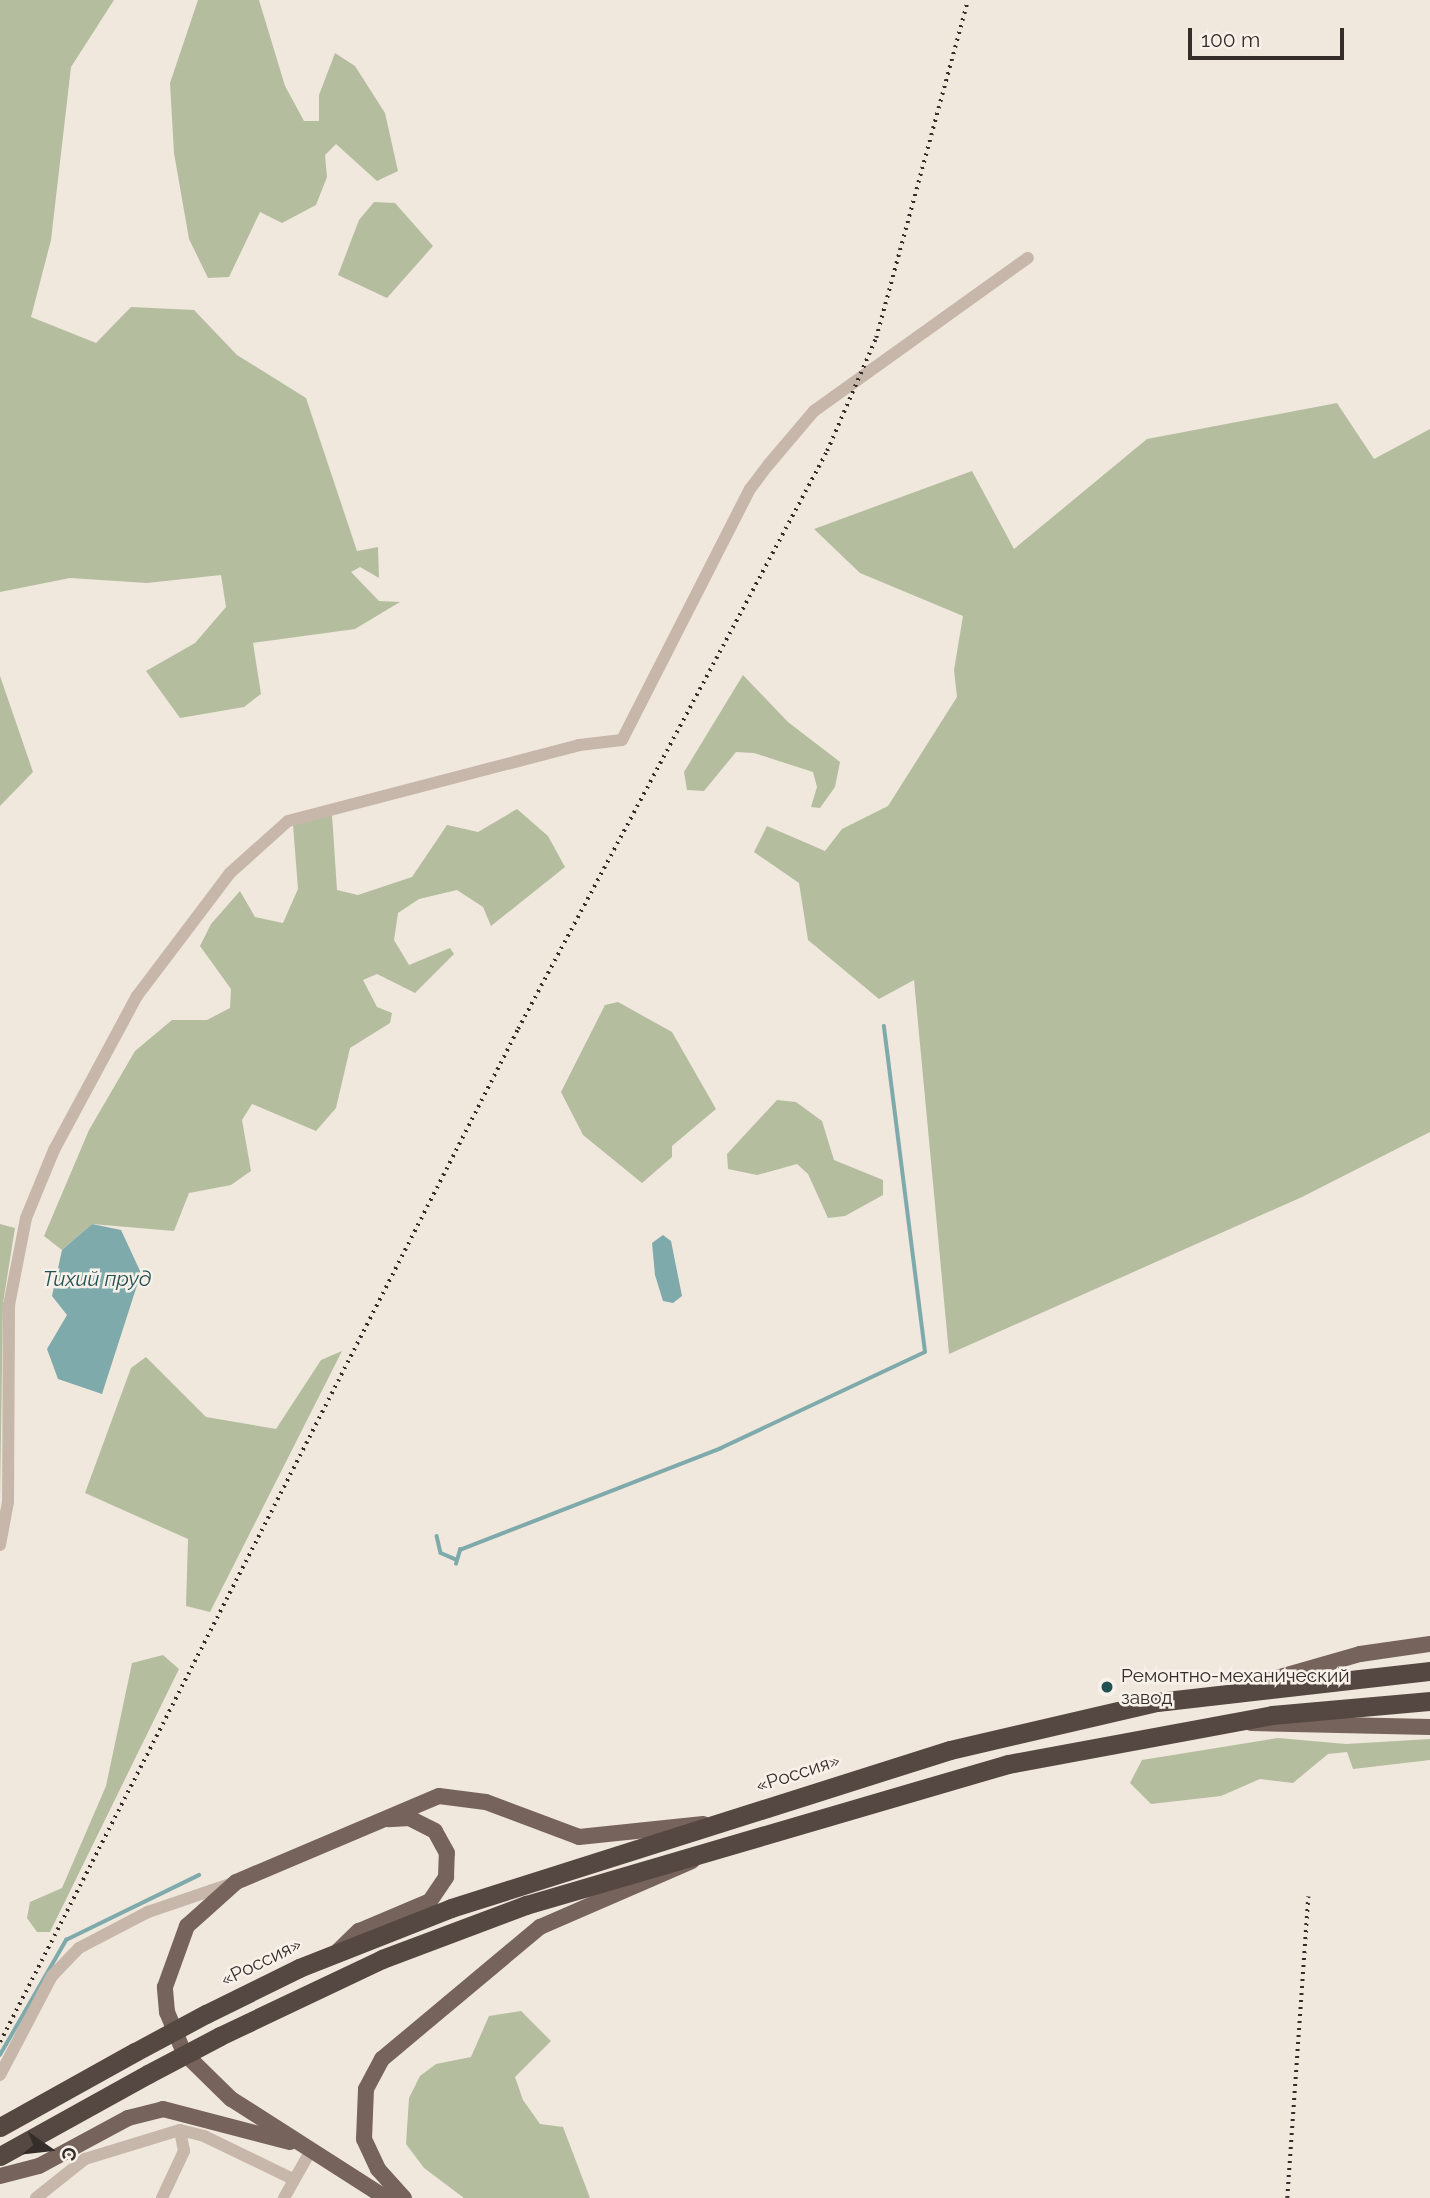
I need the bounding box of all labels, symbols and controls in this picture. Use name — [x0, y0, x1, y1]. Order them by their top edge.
scale bar — [1192, 14, 1348, 58]
text: 100 m — [1201, 27, 1260, 52]
water label: Тихий пруд — [43, 1266, 151, 1292]
place label: Ремонтно-механический завод — [1121, 1665, 1350, 1709]
marker: Ремонтно-механический завод — [1099, 1679, 1115, 1695]
street label: «Россия» — [753, 1749, 843, 1797]
street label: «Россия» — [217, 1933, 305, 1991]
north arrow — [14, 2114, 84, 2184]
text: С — [57, 2145, 82, 2163]

